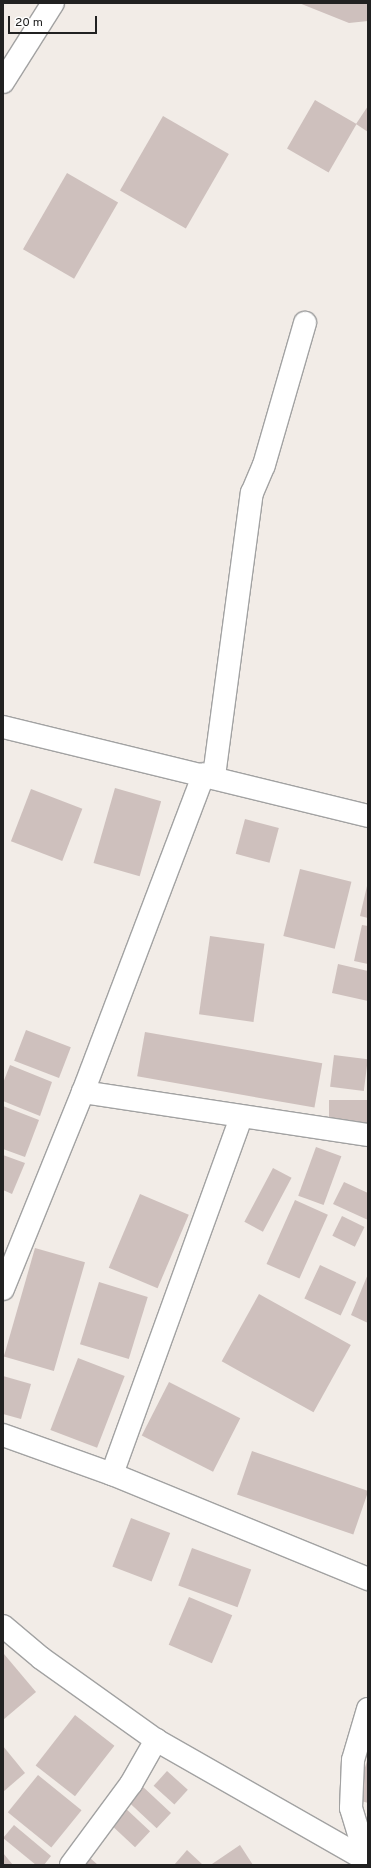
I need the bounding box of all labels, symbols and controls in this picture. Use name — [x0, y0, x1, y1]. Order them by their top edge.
scale bar — [10, 8, 99, 34]
text: 20 m — [15, 15, 43, 31]

